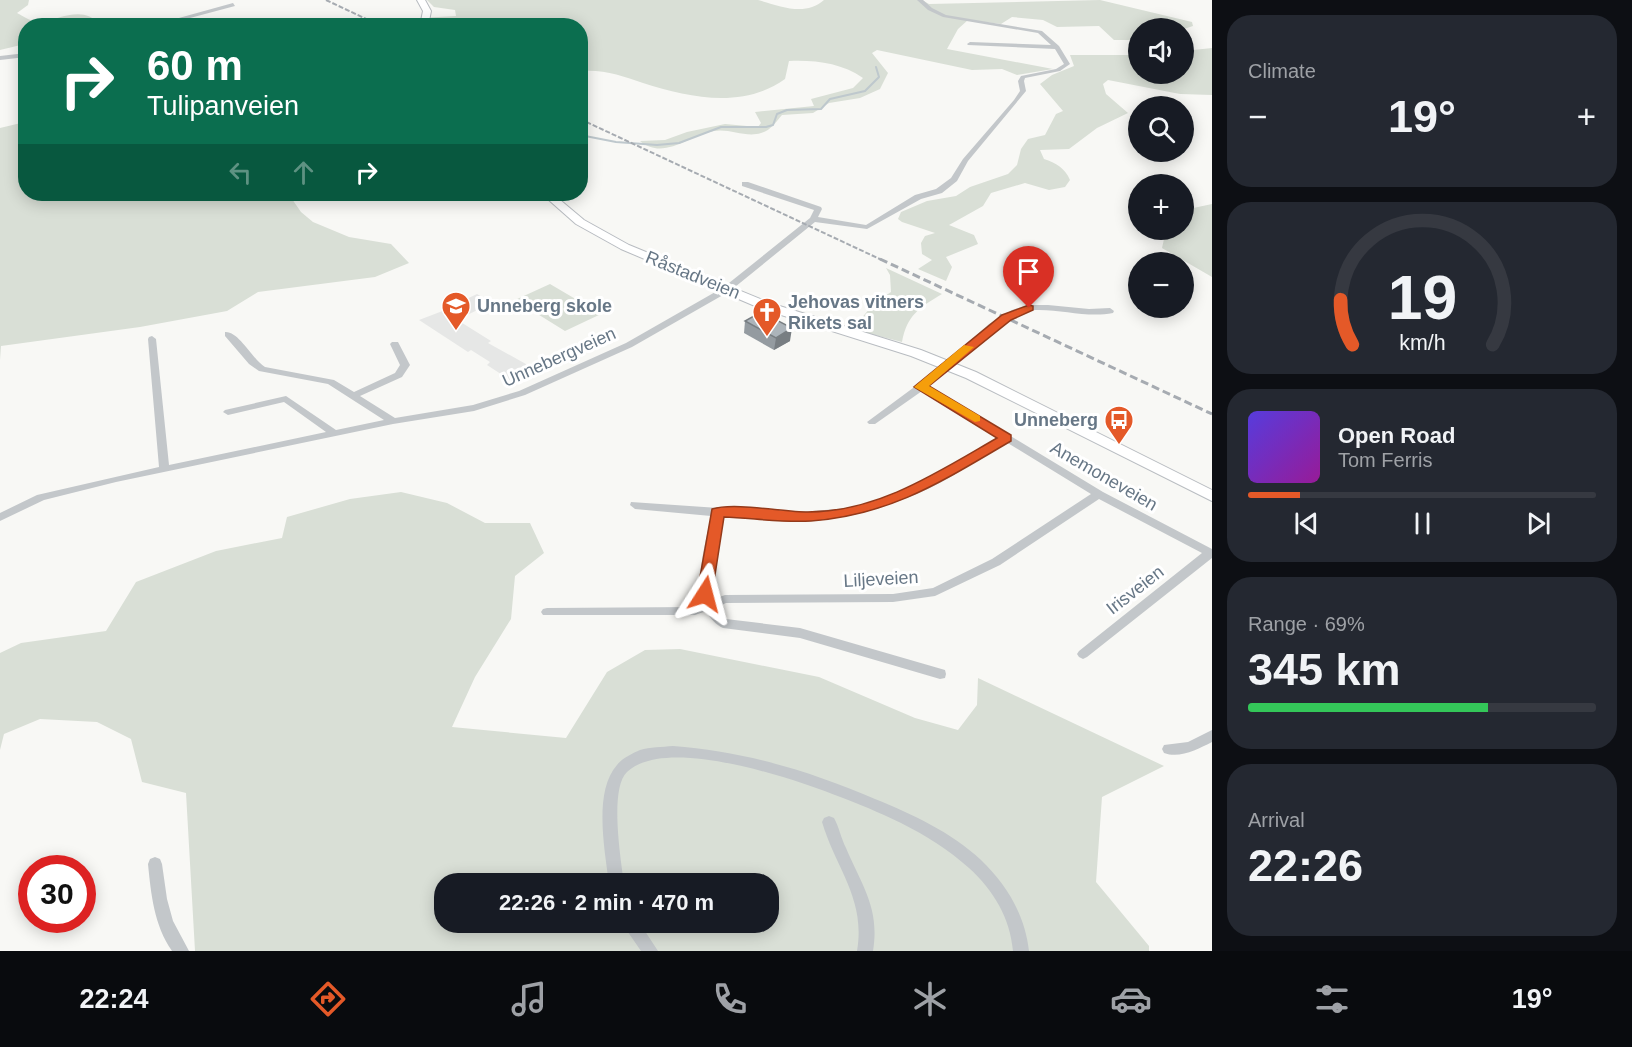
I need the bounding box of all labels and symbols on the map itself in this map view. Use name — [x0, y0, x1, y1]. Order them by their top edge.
pin — [1003, 246, 1054, 308]
street label: Råstadveien — [643, 247, 743, 303]
school or university icon: Unneberg skole — [440, 290, 472, 332]
place label: Jehovas vitners Rikets sal — [788, 292, 924, 333]
place label: Unneberg skole — [477, 296, 612, 316]
church icon: Jehovas vitners Rikets sal — [751, 296, 783, 338]
street label: Unnebergveien — [499, 323, 619, 391]
bus stop icon: Unneberg — [1103, 404, 1135, 446]
place label: Unneberg — [1014, 410, 1098, 430]
street label: Anemoneveien — [1047, 437, 1161, 515]
street label: Irisveien — [1102, 561, 1168, 619]
position arrow — [673, 562, 737, 626]
street label: Liljeveien — [843, 567, 919, 591]
speed limit sign: 30 — [18, 855, 96, 933]

